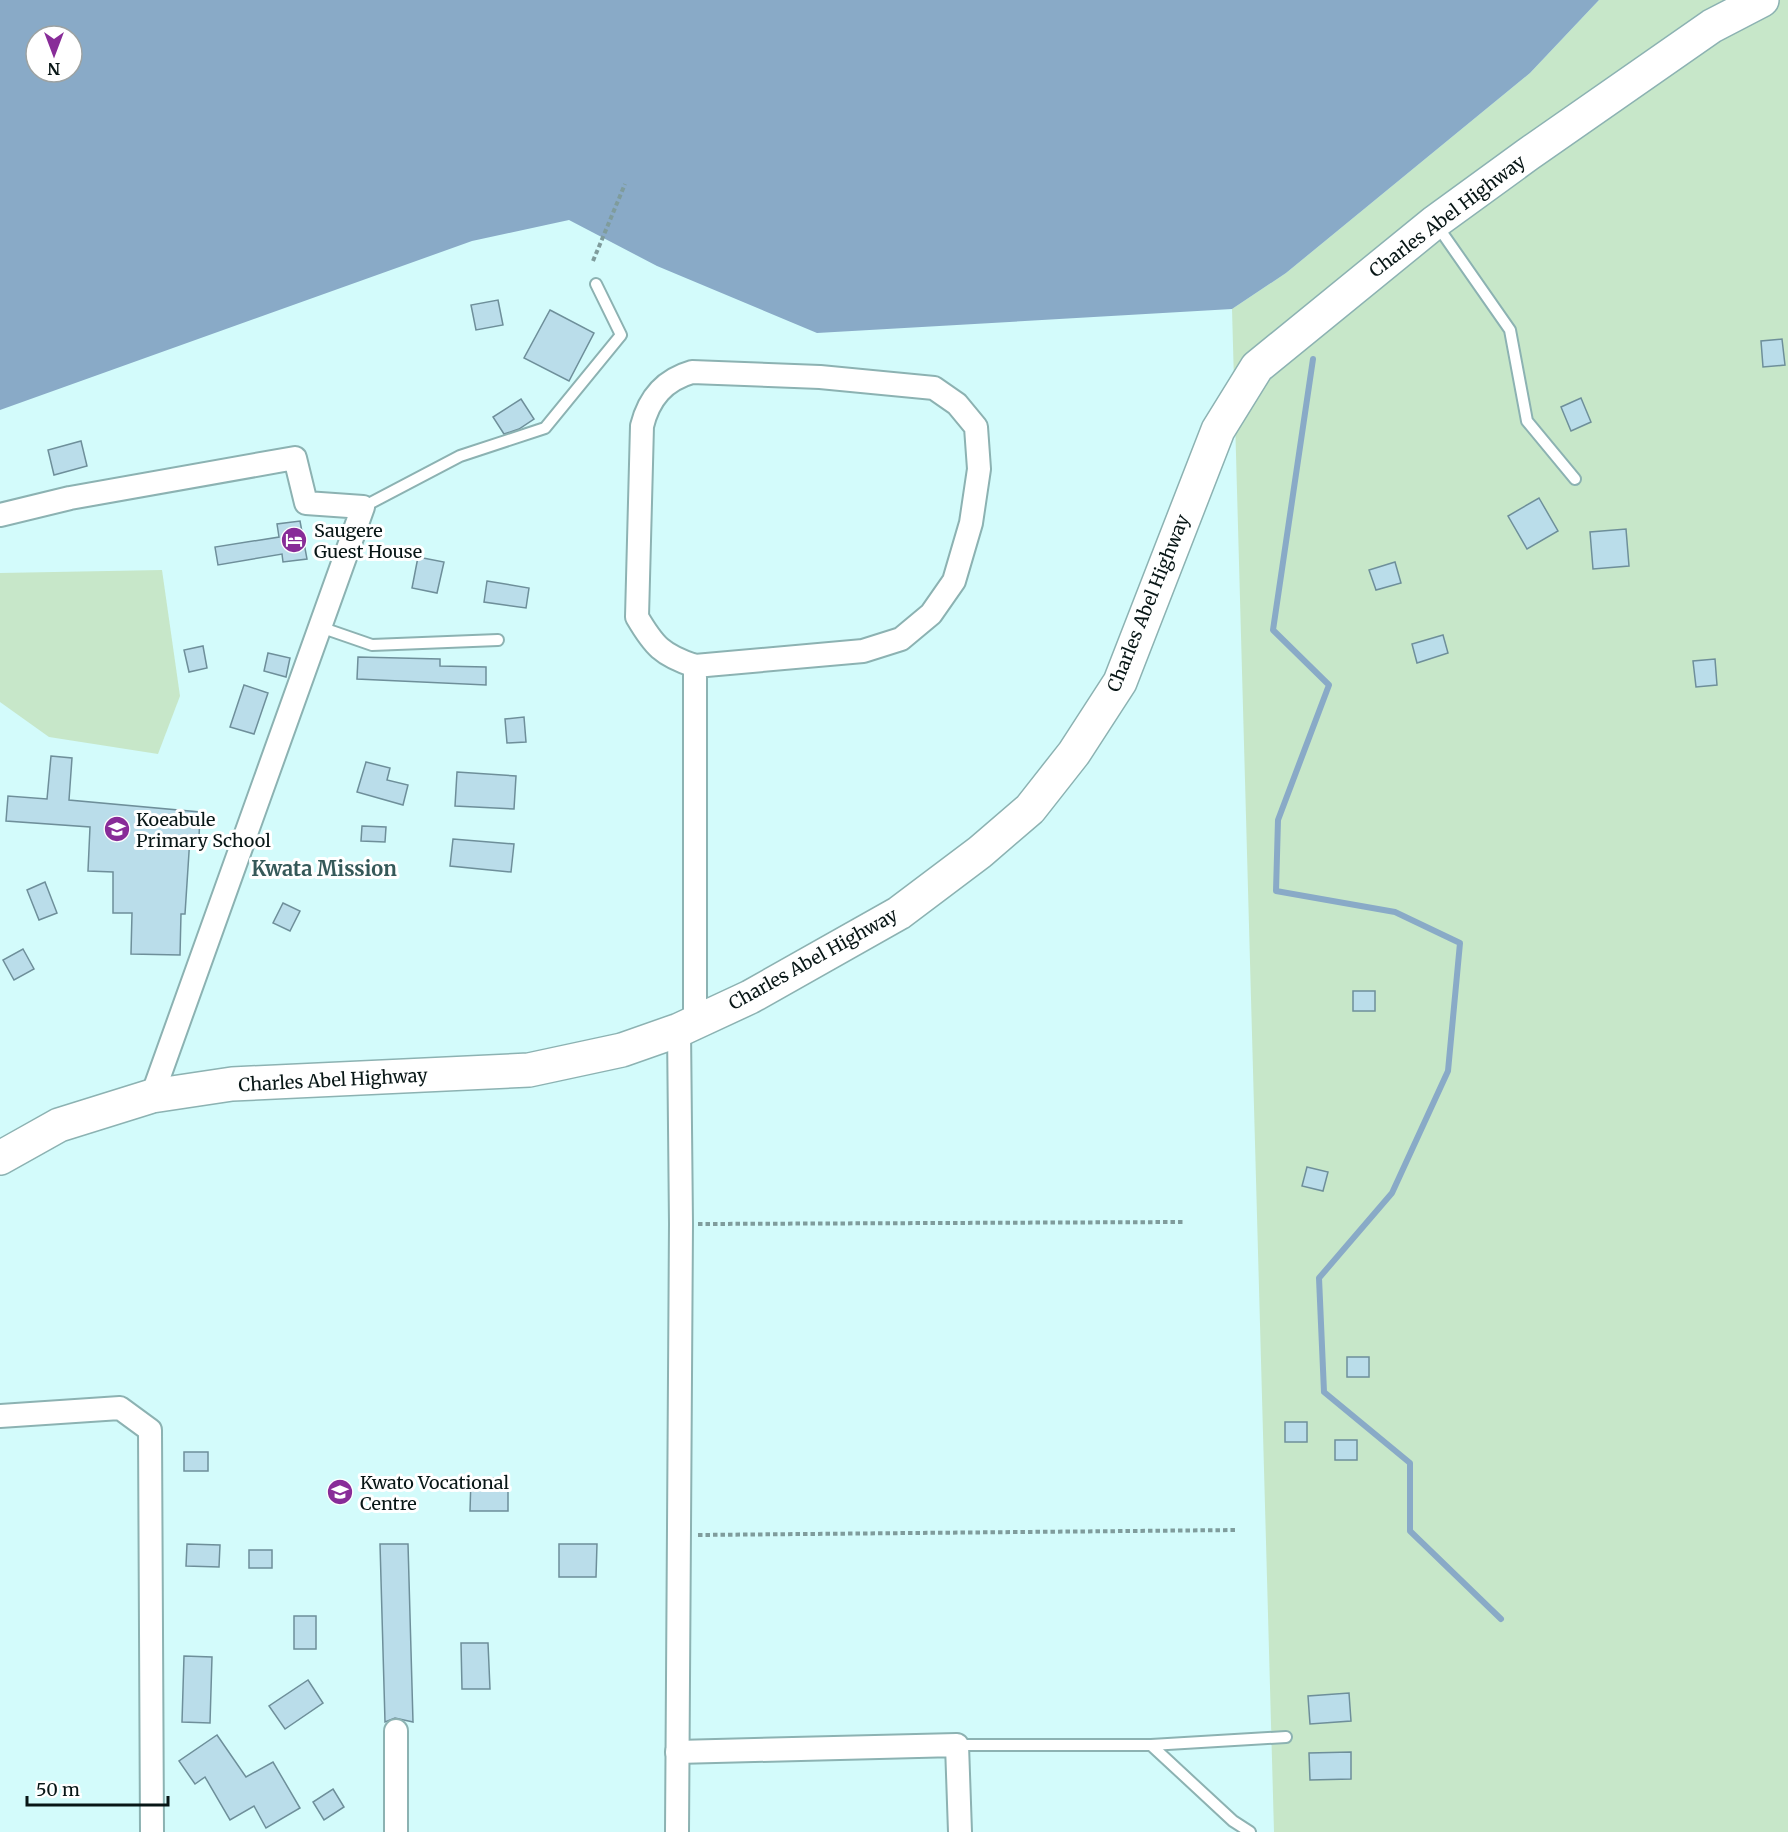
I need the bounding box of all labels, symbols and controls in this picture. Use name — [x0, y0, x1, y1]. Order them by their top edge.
north arrow — [24, 24, 84, 84]
text: N — [47, 59, 60, 79]
street label: Charles Abel Highway — [1364, 150, 1530, 282]
street label: Charles Abel Highway — [1102, 510, 1194, 695]
place label: Saugere Guest House — [314, 519, 422, 563]
hotel icon: Saugere Guest House — [279, 525, 309, 555]
place label: Koeabule Primary School — [136, 808, 271, 852]
school or university icon: Koeabule Primary School — [102, 814, 132, 844]
district label: Kwata Mission — [251, 856, 397, 881]
street label: Charles Abel Highway — [725, 903, 902, 1015]
street label: Charles Abel Highway — [238, 1064, 429, 1096]
place label: Kwato Vocational Centre — [360, 1471, 510, 1515]
school or university icon: Kwato Vocational Centre — [325, 1477, 355, 1507]
scale bar — [27, 1769, 168, 1807]
text: 50 m — [36, 1778, 80, 1801]

